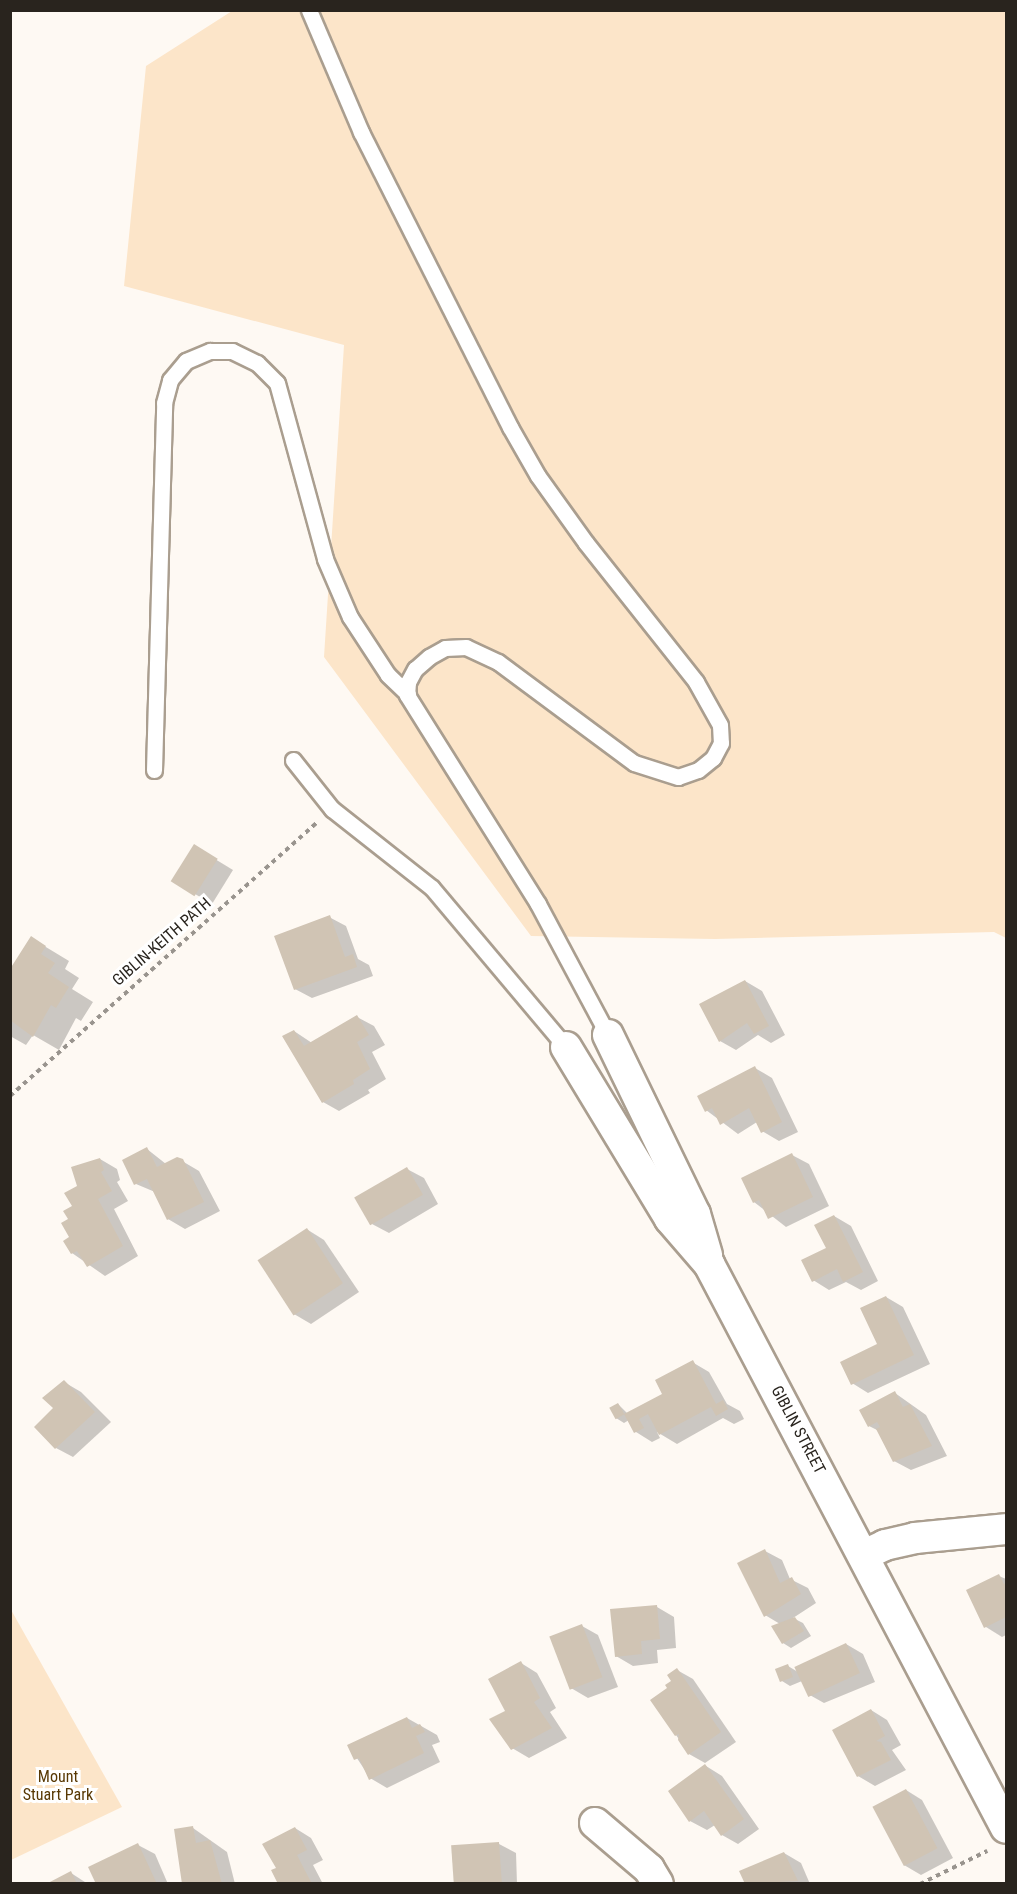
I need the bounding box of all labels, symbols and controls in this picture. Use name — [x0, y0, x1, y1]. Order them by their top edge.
street label: GIBLIN-KEITH PATH — [109, 894, 215, 990]
street label: GIBLIN STREET — [767, 1383, 829, 1477]
park label: Mount Stuart Park — [23, 1767, 93, 1805]

